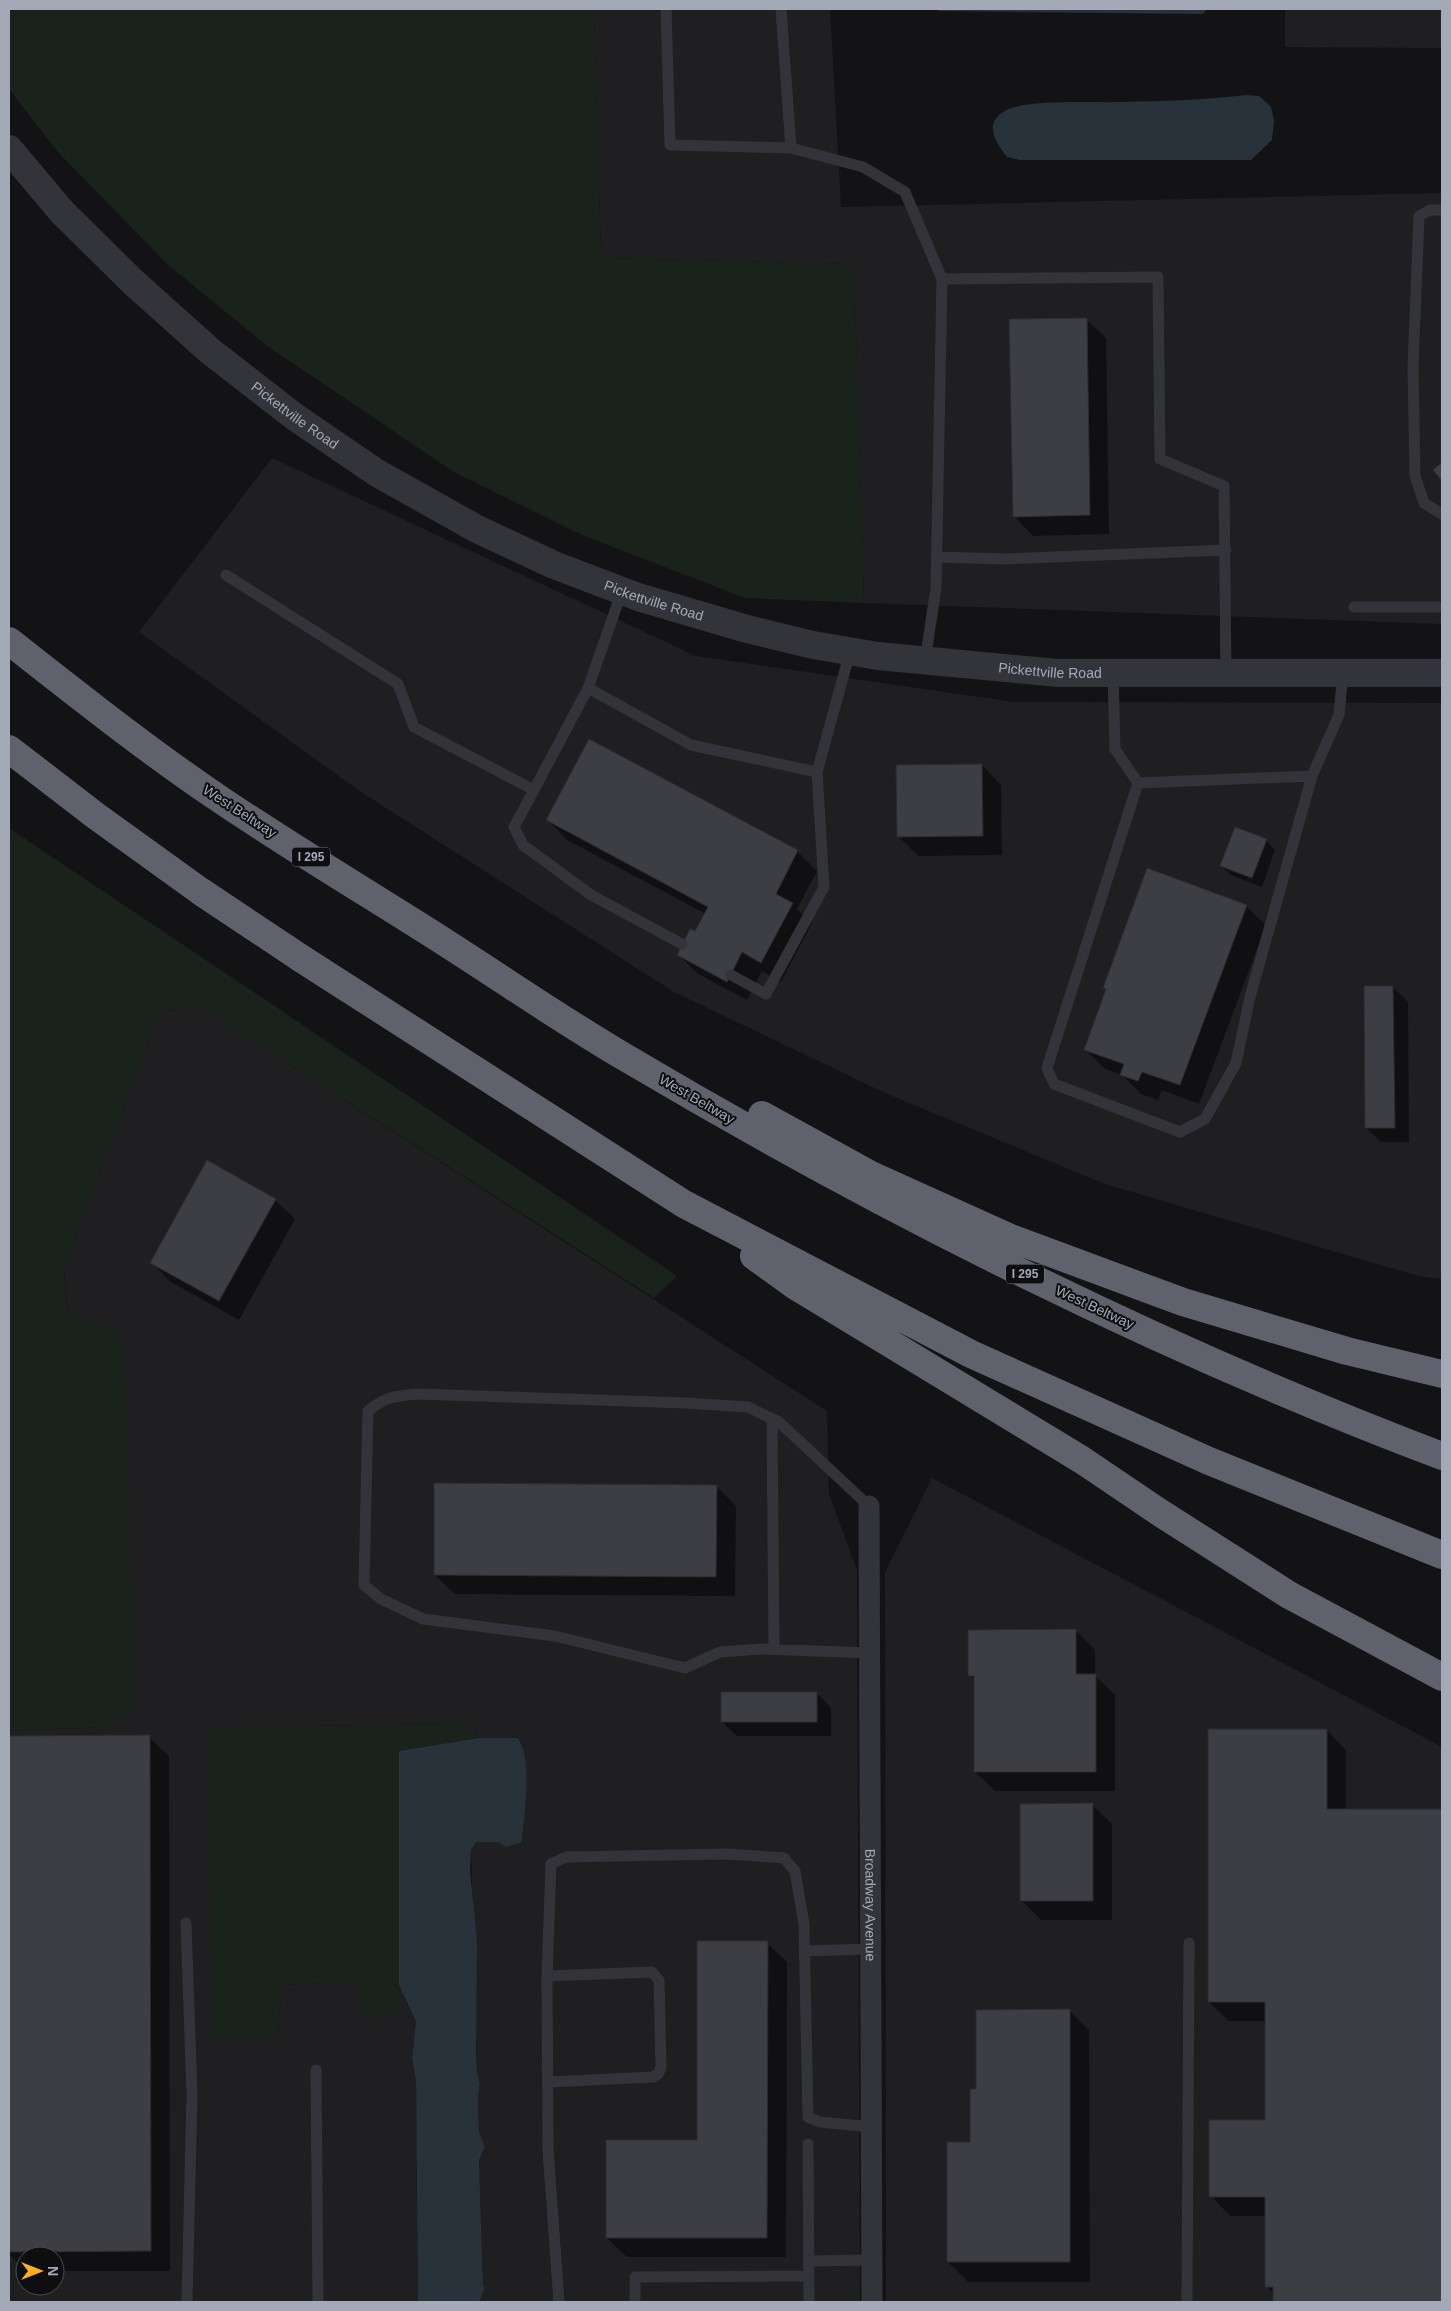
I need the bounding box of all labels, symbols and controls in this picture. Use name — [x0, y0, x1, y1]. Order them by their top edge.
street label: Pickettville Road — [248, 378, 341, 452]
street label: Pickettville Road — [602, 577, 705, 624]
street label: Pickettville Road — [998, 659, 1102, 681]
street label: West Beltway — [200, 781, 280, 841]
road number: I 295 — [292, 848, 330, 866]
street label: West Beltway — [656, 1071, 738, 1127]
road number: I 295 — [1006, 1264, 1044, 1284]
street label: West Beltway — [1053, 1282, 1137, 1332]
street label: Broadway Avenue — [862, 1849, 879, 1962]
north arrow — [15, 2246, 65, 2296]
text: N — [45, 2266, 61, 2276]

